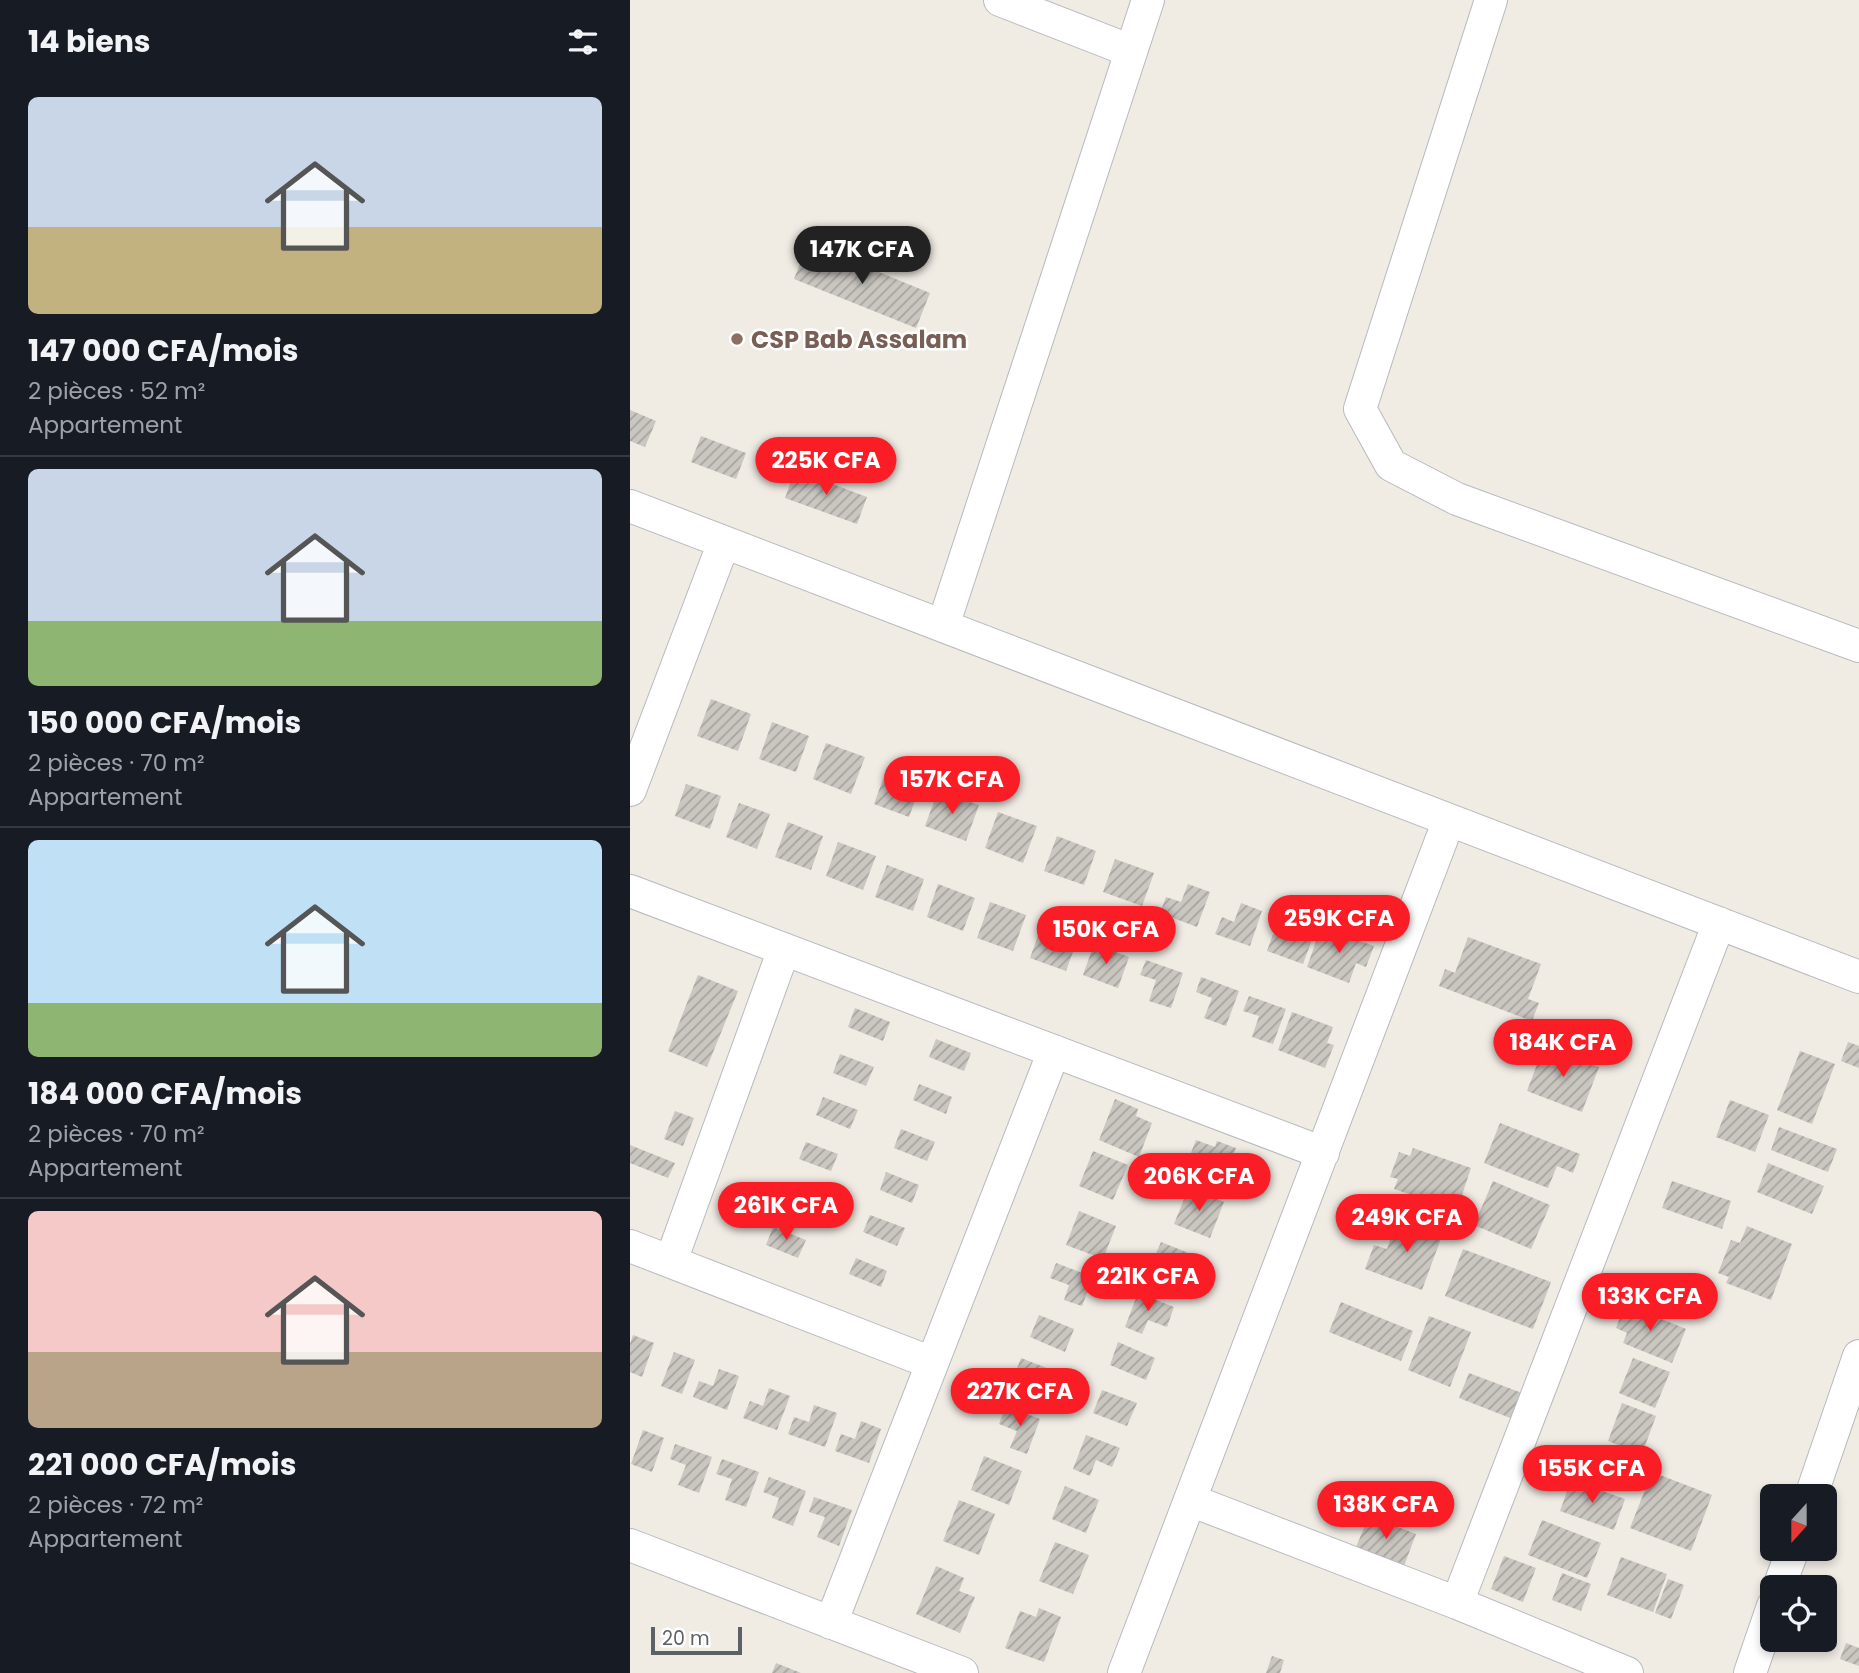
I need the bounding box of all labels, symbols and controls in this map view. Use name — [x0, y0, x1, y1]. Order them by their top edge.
text: 14 biens — [28, 20, 151, 63]
icon: filters — [564, 23, 602, 61]
icon: home — [252, 143, 378, 269]
pin: 147K CFA — [790, 226, 934, 286]
text: 147K CFA — [810, 233, 914, 265]
place label: CSP Bab Assalam — [751, 323, 967, 356]
text: 147 000 CFA/mois — [28, 329, 298, 372]
marker: CSP Bab Assalam — [729, 331, 745, 347]
text: 2 pièces · 52 m² — [28, 375, 205, 407]
text: Appartement — [28, 409, 182, 441]
pin: 225K CFA — [754, 438, 898, 497]
text: 225K CFA — [771, 444, 881, 476]
icon: home — [252, 515, 378, 641]
text: 150 000 CFA/mois — [28, 701, 301, 744]
text: 2 pièces · 70 m² — [28, 747, 205, 779]
pin: 157K CFA — [880, 756, 1024, 816]
text: 157K CFA — [900, 763, 1004, 795]
text: Appartement — [28, 781, 182, 813]
icon: home — [252, 886, 378, 1012]
pin: 259K CFA — [1267, 895, 1411, 955]
text: 259K CFA — [1284, 902, 1394, 934]
pin: 150K CFA — [1034, 906, 1178, 966]
text: 150K CFA — [1053, 913, 1159, 945]
pin: 184K CFA — [1491, 1020, 1635, 1079]
text: 184K CFA — [1509, 1026, 1617, 1058]
text: 184 000 CFA/mois — [28, 1072, 302, 1115]
text: 2 pièces · 70 m² — [28, 1118, 205, 1150]
text: Appartement — [28, 1152, 182, 1184]
pin: 206K CFA — [1127, 1154, 1271, 1213]
text: 206K CFA — [1144, 1160, 1254, 1192]
pin: 261K CFA — [714, 1182, 858, 1242]
text: 261K CFA — [734, 1189, 838, 1221]
pin: 249K CFA — [1335, 1194, 1479, 1254]
text: 249K CFA — [1352, 1201, 1462, 1233]
pin: 221K CFA — [1076, 1254, 1220, 1313]
icon: home — [252, 1257, 378, 1383]
text: 221K CFA — [1097, 1260, 1199, 1292]
pin: 133K CFA — [1578, 1274, 1722, 1333]
text: 133K CFA — [1598, 1280, 1702, 1312]
pin: 227K CFA — [948, 1368, 1092, 1428]
text: 227K CFA — [967, 1375, 1073, 1407]
text: 221 000 CFA/mois — [28, 1443, 296, 1486]
pin: 155K CFA — [1520, 1446, 1664, 1505]
text: 155K CFA — [1539, 1452, 1645, 1484]
pin: 138K CFA — [1314, 1482, 1458, 1541]
north arrow — [1760, 1484, 1838, 1561]
map controls — [1760, 1484, 1837, 1652]
text: 138K CFA — [1333, 1488, 1439, 1520]
text: 2 pièces · 72 m² — [28, 1489, 203, 1521]
text: Appartement — [28, 1523, 182, 1555]
button: locate — [1760, 1575, 1837, 1652]
scale bar — [651, 1624, 742, 1656]
text: 20 m — [662, 1625, 710, 1652]

